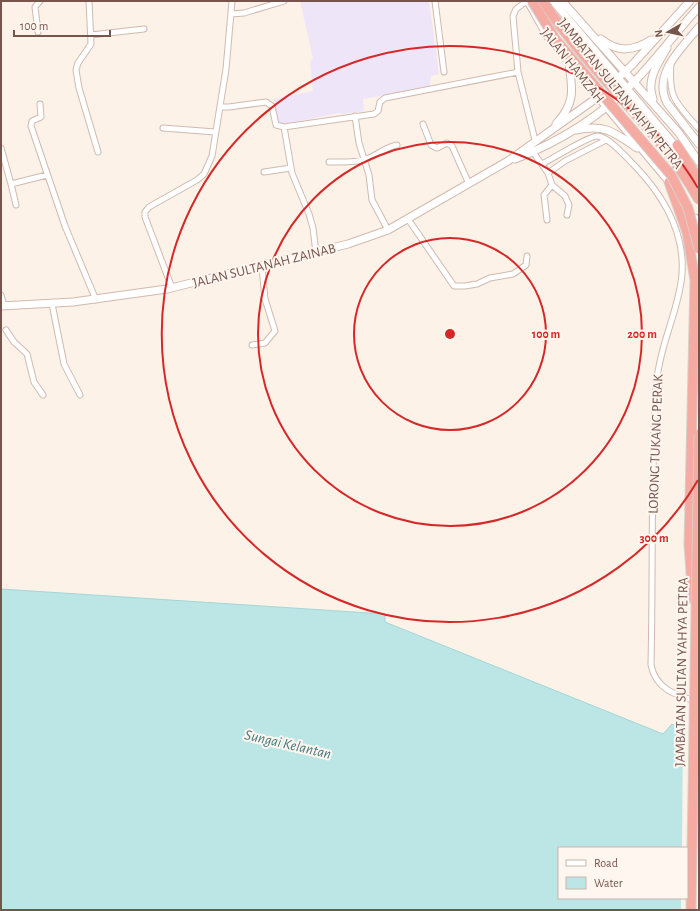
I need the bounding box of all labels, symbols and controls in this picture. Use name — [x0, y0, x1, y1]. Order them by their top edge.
scale bar — [14, 12, 110, 38]
north arrow — [648, 12, 688, 52]
street label: JAMBATAN SULTAN YAHYA PETRA — [555, 14, 687, 172]
text: 100 m — [20, 20, 48, 32]
street label: JALAN HAMZAH — [538, 25, 607, 106]
street label: JALAN SULTANAH ZAINAB — [191, 241, 337, 291]
centre of rings — [443, 327, 457, 341]
text: 100 m — [532, 328, 560, 340]
text: 200 m — [627, 328, 657, 340]
street label: LORONG TUKANG PERAK — [647, 374, 665, 514]
text: 300 m — [639, 532, 669, 544]
street label: JAMBATAN SULTAN YAHYA PETRA — [673, 577, 691, 767]
water label: Sungai Kelantan — [243, 727, 333, 762]
legend — [558, 847, 688, 899]
text: Road — [594, 857, 618, 869]
text: Water — [594, 877, 623, 889]

